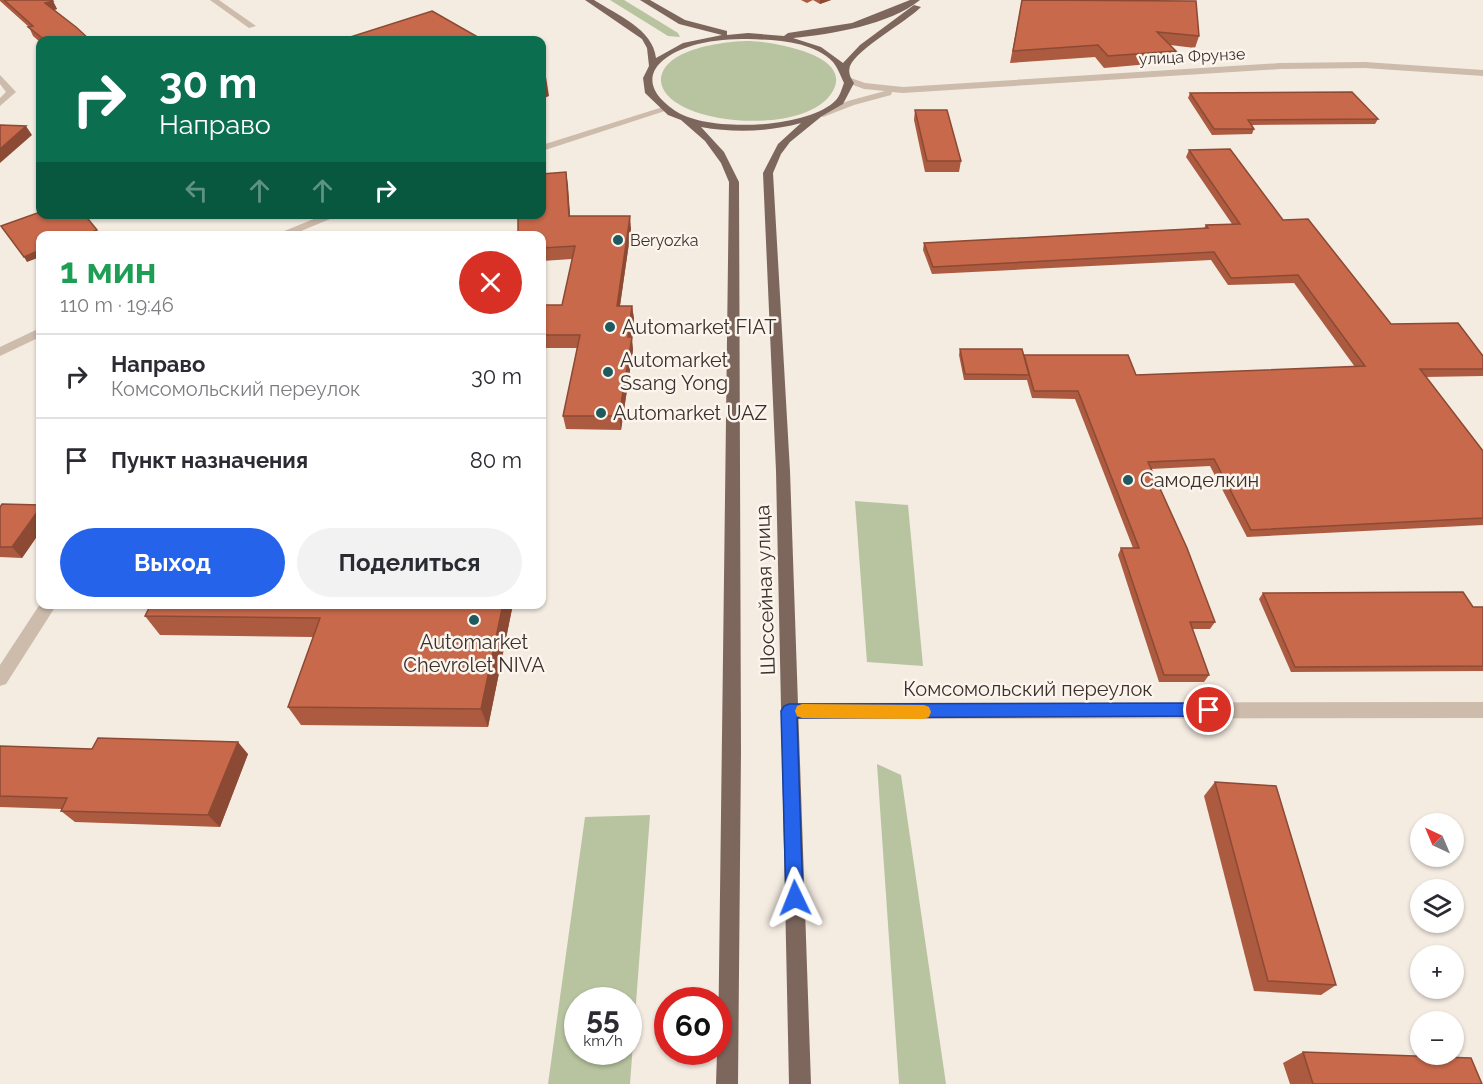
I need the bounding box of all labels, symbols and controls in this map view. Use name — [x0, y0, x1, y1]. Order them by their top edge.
street label: улица Фрунзе — [1138, 44, 1246, 69]
text: 30 m — [159, 59, 257, 108]
icon: right — [60, 60, 138, 138]
text: Направо — [159, 109, 271, 140]
icon: left — [180, 174, 213, 207]
icon: ahead — [243, 174, 276, 207]
icon: ahead — [306, 174, 339, 207]
icon: right — [369, 174, 402, 207]
place label: Beryozka — [630, 231, 698, 250]
marker: Beryozka — [611, 233, 625, 247]
text: 1 мин — [60, 249, 156, 291]
button: close — [459, 251, 522, 314]
text: 110 m · 19:46 — [60, 293, 174, 317]
place label: Automarket FIAT — [622, 315, 777, 339]
marker: Automarket FIAT — [603, 320, 617, 334]
place label: Automarket Ssang Yong — [620, 348, 729, 395]
text: Направо — [111, 351, 205, 377]
icon: right — [60, 360, 93, 393]
text: 30 m — [471, 363, 522, 389]
marker: Automarket Ssang Yong — [601, 365, 615, 379]
text: Комсомольский переулок — [111, 377, 360, 401]
place label: Automarket UAZ — [613, 401, 767, 425]
marker: Automarket UAZ — [594, 406, 608, 420]
icon: arrive — [60, 444, 93, 477]
text: Пункт назначения — [111, 447, 308, 473]
text: 80 m — [470, 447, 522, 473]
place label: Самоделкин — [1140, 468, 1259, 492]
marker: Самоделкин — [1121, 473, 1135, 487]
street label: Шоссейная улица — [750, 504, 780, 676]
button: Выход — [60, 528, 285, 597]
button: Поделиться — [297, 528, 522, 597]
marker: Automarket Chevrolet NIVA — [467, 613, 481, 627]
place label: Automarket Chevrolet NIVA — [403, 630, 545, 677]
street label: Комсомольский переулок — [903, 677, 1153, 701]
pin — [1183, 684, 1234, 735]
icon: arrive — [1192, 693, 1225, 726]
north arrow — [1410, 813, 1464, 867]
map controls — [1410, 813, 1464, 1065]
position arrow — [763, 866, 827, 930]
button: layers — [1410, 879, 1464, 933]
button: + — [1410, 945, 1464, 999]
speed limit sign: 60 — [654, 987, 732, 1065]
text: 55 — [586, 1001, 620, 1036]
button: − — [1410, 1011, 1464, 1065]
text: km/h — [583, 1032, 623, 1050]

